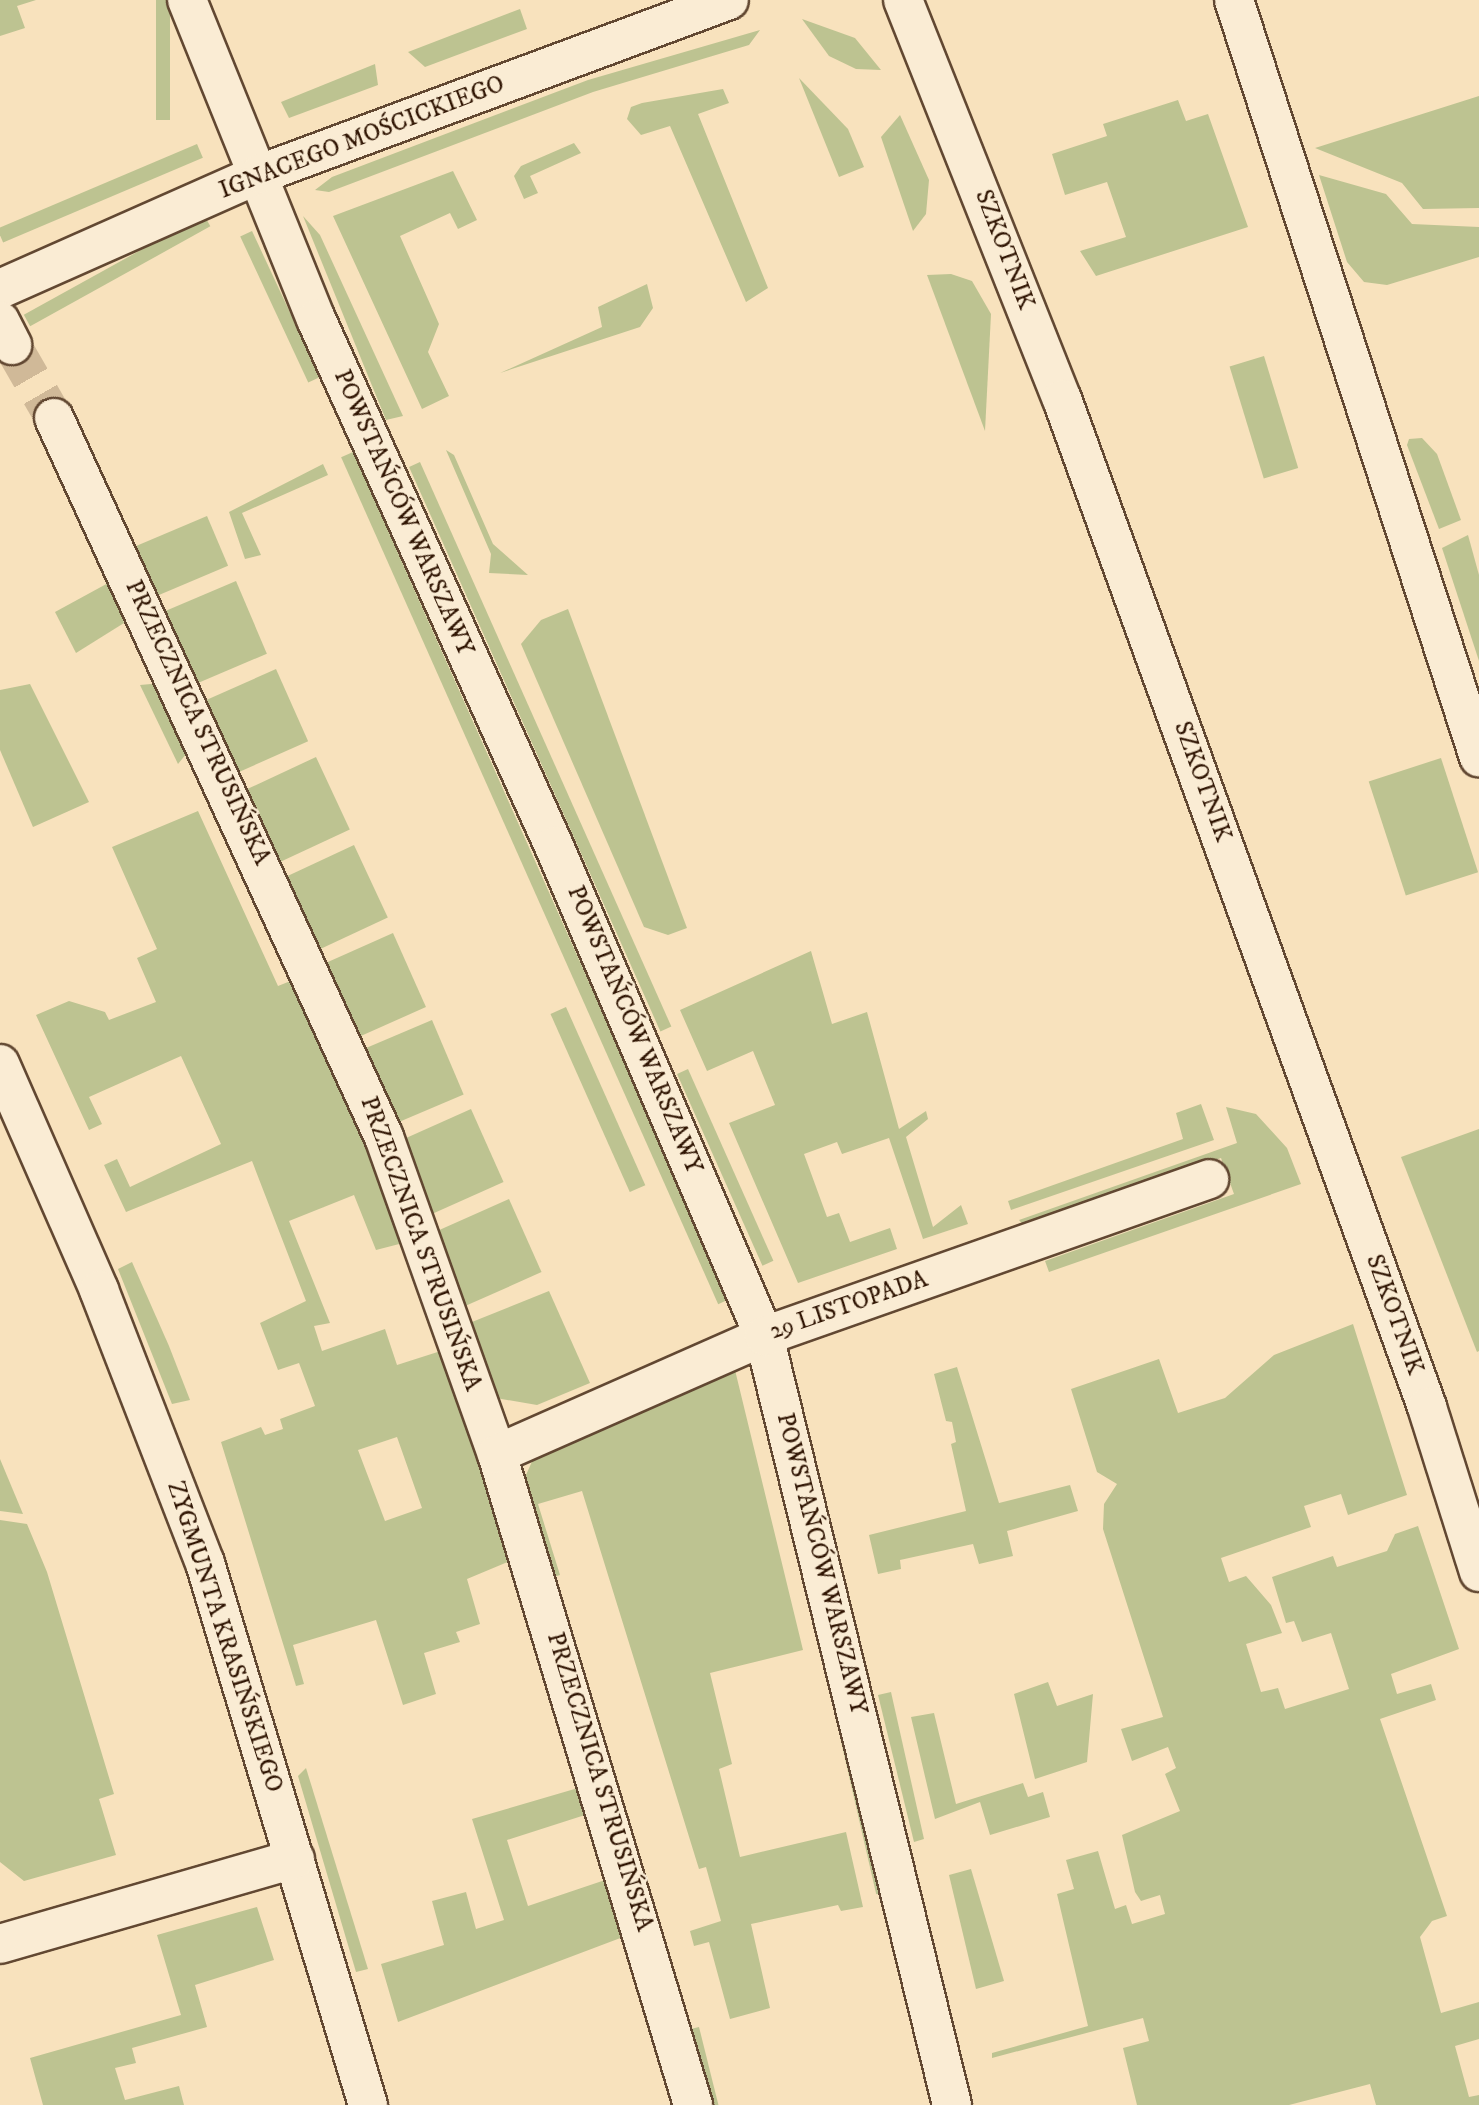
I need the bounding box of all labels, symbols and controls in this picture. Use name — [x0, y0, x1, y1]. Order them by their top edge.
street label: IGNACEGO MOŚCICKIEGO — [215, 70, 509, 206]
street label: SZKOTNIK — [968, 186, 1040, 314]
street label: POWSTAŃCÓW WARSZAWY — [327, 366, 479, 660]
street label: PRZECZNICA STRUSIŃSKA — [118, 576, 276, 870]
street label: SZKOTNIK — [1167, 718, 1237, 846]
street label: POWSTAŃCÓW WARSZAWY — [560, 882, 708, 1178]
street label: PRZECZNICA STRUSIŃSKA — [353, 1093, 487, 1395]
street label: SZKOTNIK — [1359, 1251, 1429, 1379]
street label: 29 LISTOPADA — [766, 1266, 932, 1346]
street label: POWSTAŃCÓW WARSZAWY — [770, 1410, 872, 1718]
street label: ZYGMUNTA KRASIŃSKIEGO — [160, 1478, 288, 1796]
street label: PRZECZNICA STRUSIŃSKA — [540, 1629, 658, 1935]

